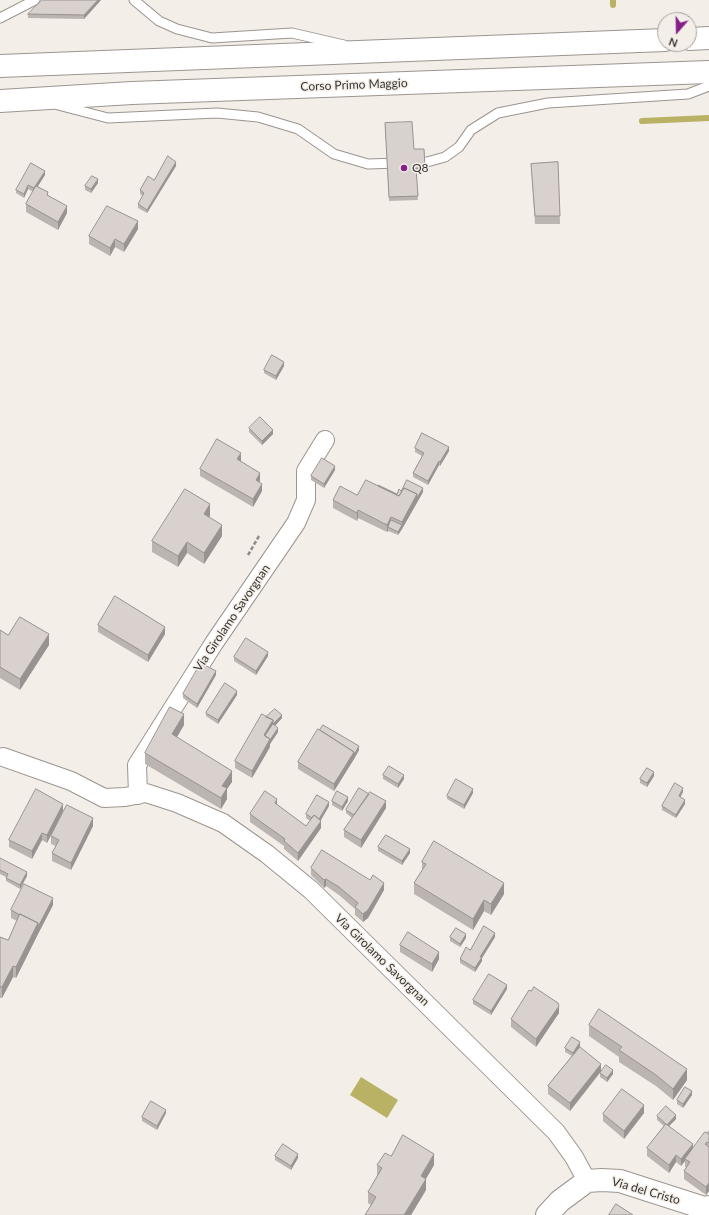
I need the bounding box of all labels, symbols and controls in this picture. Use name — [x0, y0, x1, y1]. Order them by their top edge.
north arrow — [657, 12, 697, 52]
text: N — [667, 35, 679, 50]
street label: Corso Primo Maggio — [300, 76, 408, 94]
place label: Q8 — [412, 161, 429, 175]
marker: Q8 — [399, 163, 409, 173]
street label: Via Girolamo Savorgnan — [191, 562, 273, 674]
street label: Via Girolamo Savorgnan — [332, 911, 432, 1009]
street label: Via del Cristo — [610, 1174, 682, 1208]

